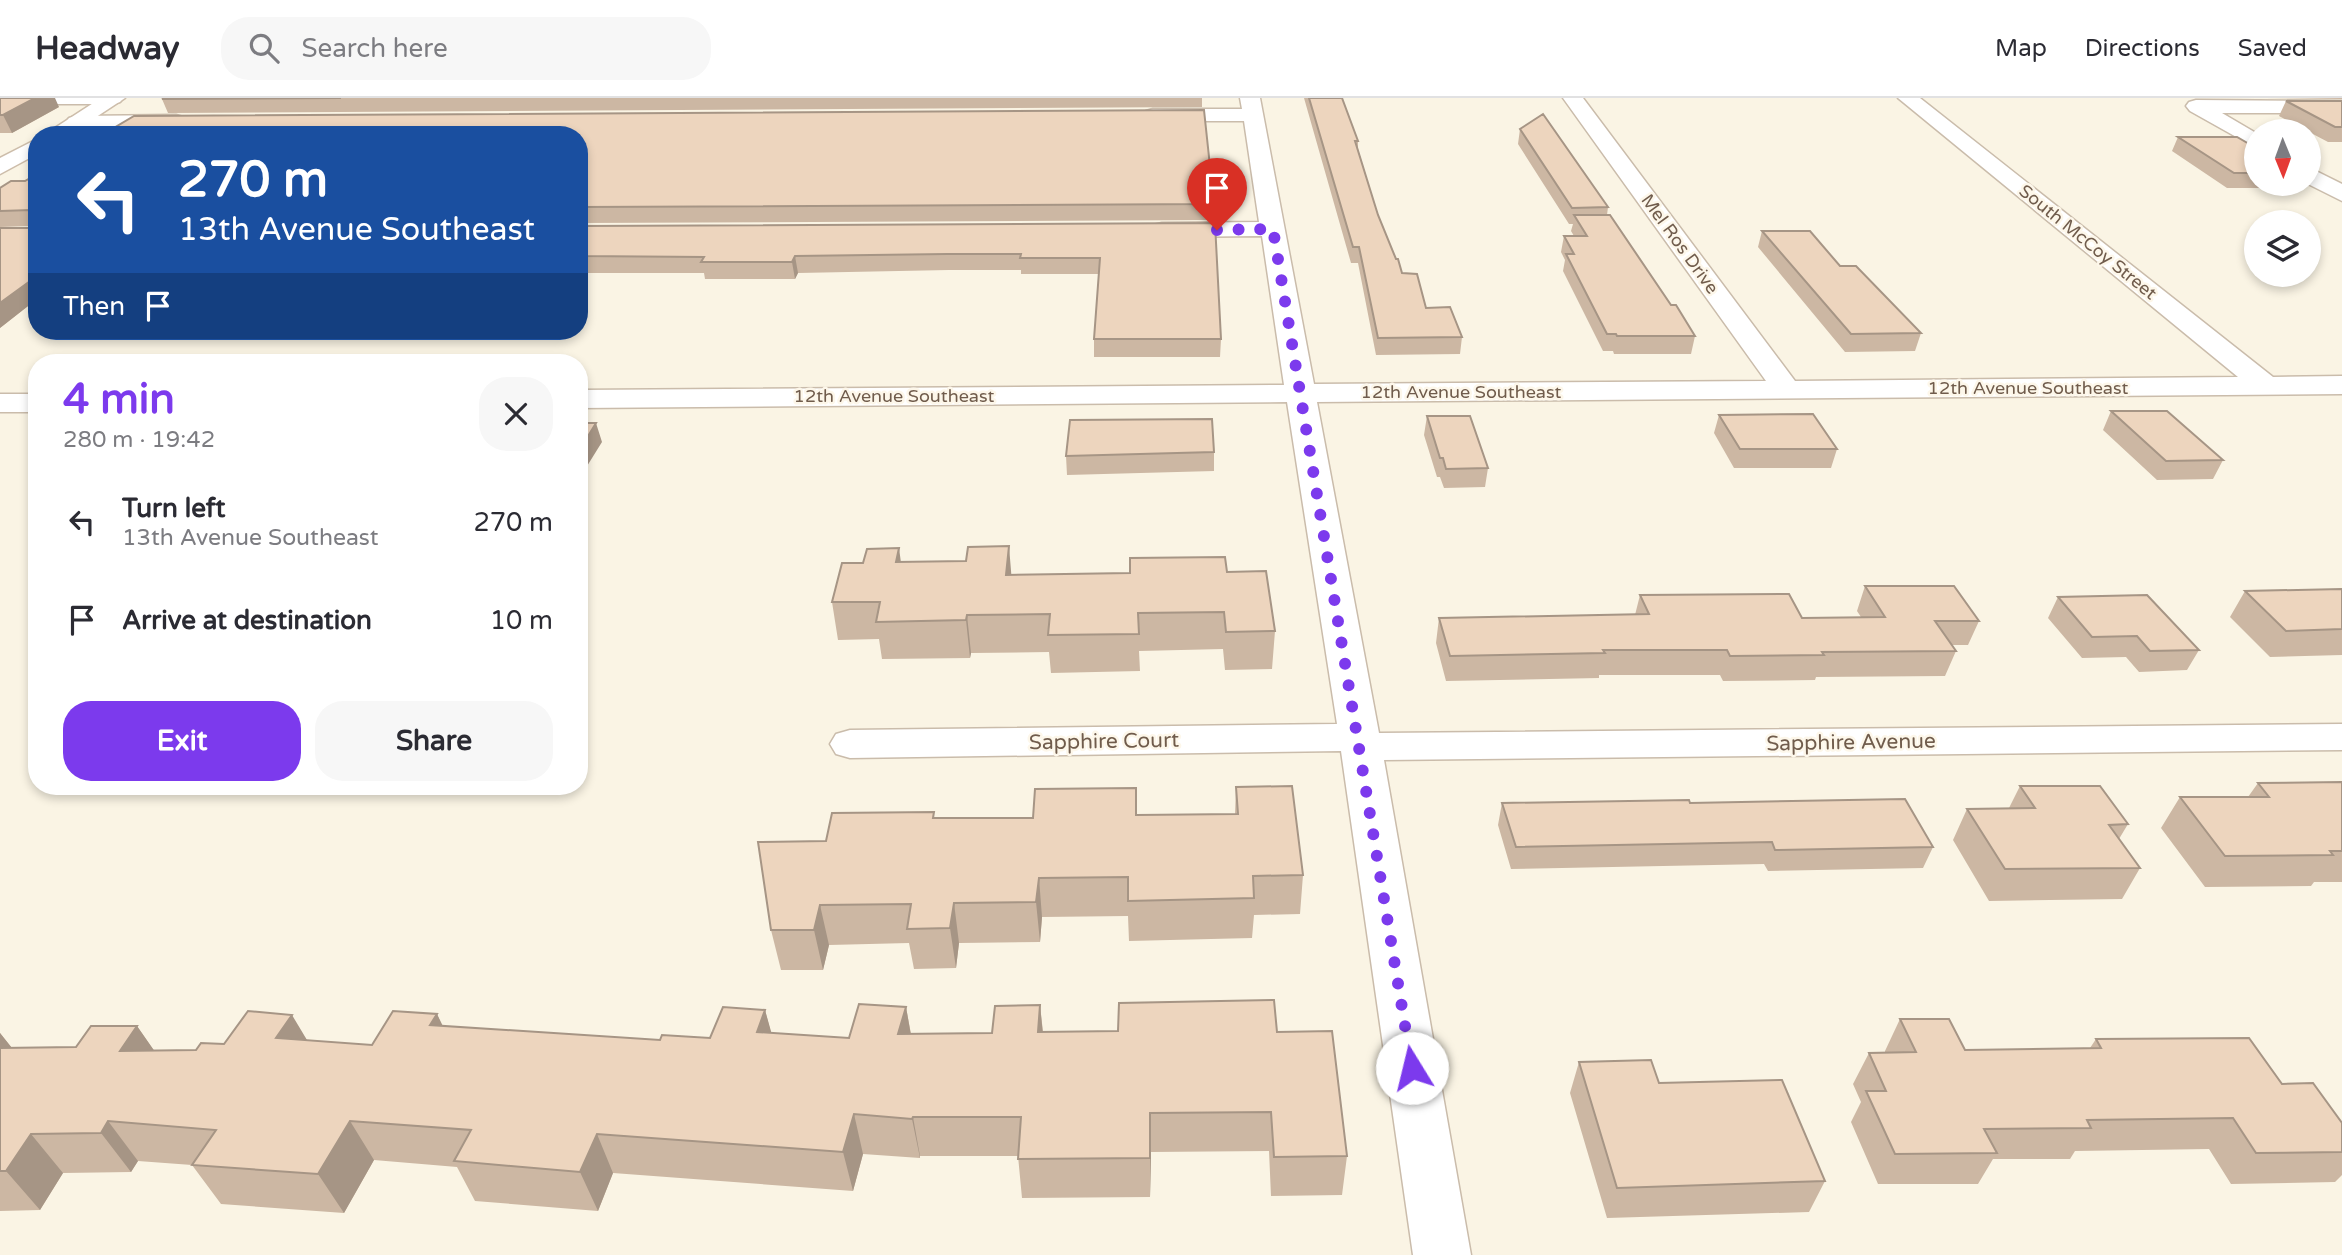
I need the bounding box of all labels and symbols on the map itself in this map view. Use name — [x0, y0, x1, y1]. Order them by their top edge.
north arrow — [2244, 119, 2320, 196]
pin — [1187, 158, 1247, 230]
street label: South McCoy Street — [2015, 180, 2161, 304]
street label: Mel Ros Drive — [1636, 190, 1724, 298]
street label: 12th Avenue Southeast — [1928, 377, 2129, 399]
street label: 12th Avenue Southeast — [1361, 381, 1562, 403]
street label: 12th Avenue Southeast — [794, 385, 995, 407]
street label: Sapphire Court — [1029, 728, 1179, 755]
street label: Sapphire Avenue — [1766, 729, 1936, 756]
position arrow — [1375, 1031, 1449, 1105]

